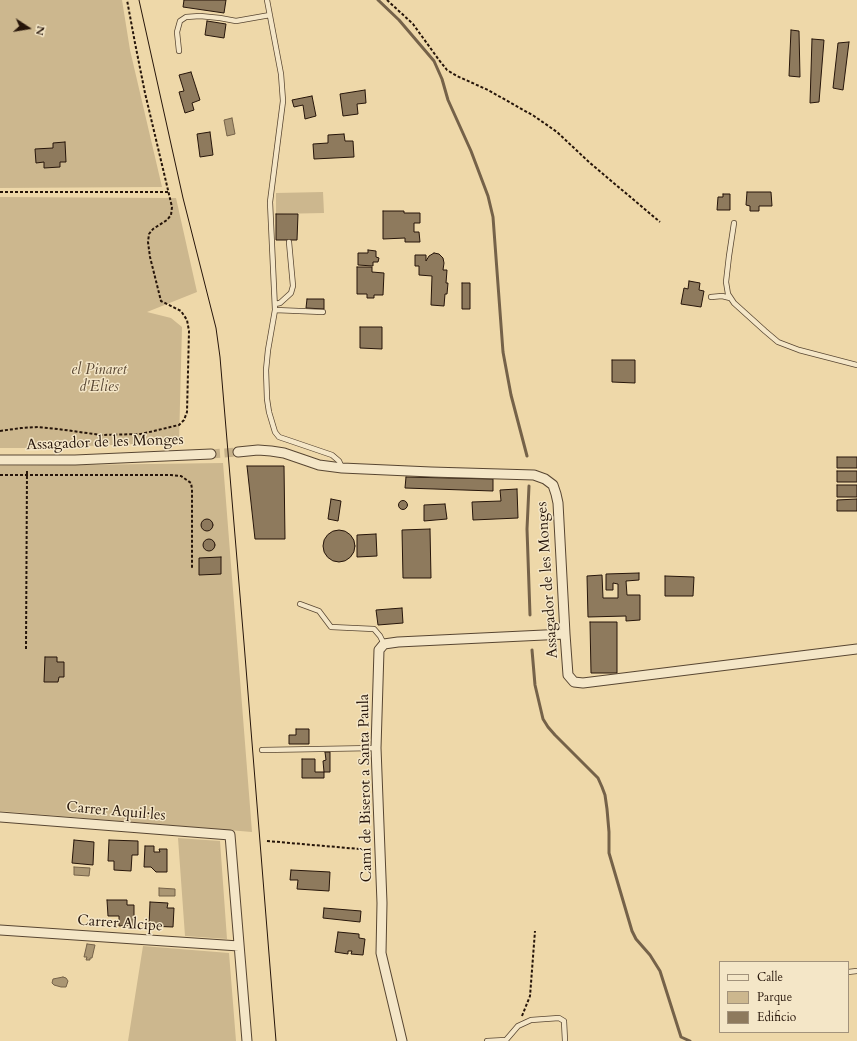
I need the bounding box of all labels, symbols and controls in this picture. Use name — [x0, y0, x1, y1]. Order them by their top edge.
north arrow — [8, 8, 48, 48]
text: N — [32, 24, 49, 37]
park label: el Pinaret d'Elies — [71, 362, 127, 397]
street label: Assagador de les Monges — [26, 431, 184, 455]
street label: Assagador de les Monges — [534, 501, 562, 659]
street label: Camí de Biserot a Santa Paula — [355, 694, 377, 882]
street label: Carrer Aquil·les — [66, 799, 166, 825]
street label: Carrer Alcipe — [77, 912, 163, 936]
legend — [719, 961, 849, 1033]
text: Calle — [757, 969, 783, 985]
text: Parque — [757, 989, 792, 1005]
text: Edificio — [757, 1009, 796, 1025]

